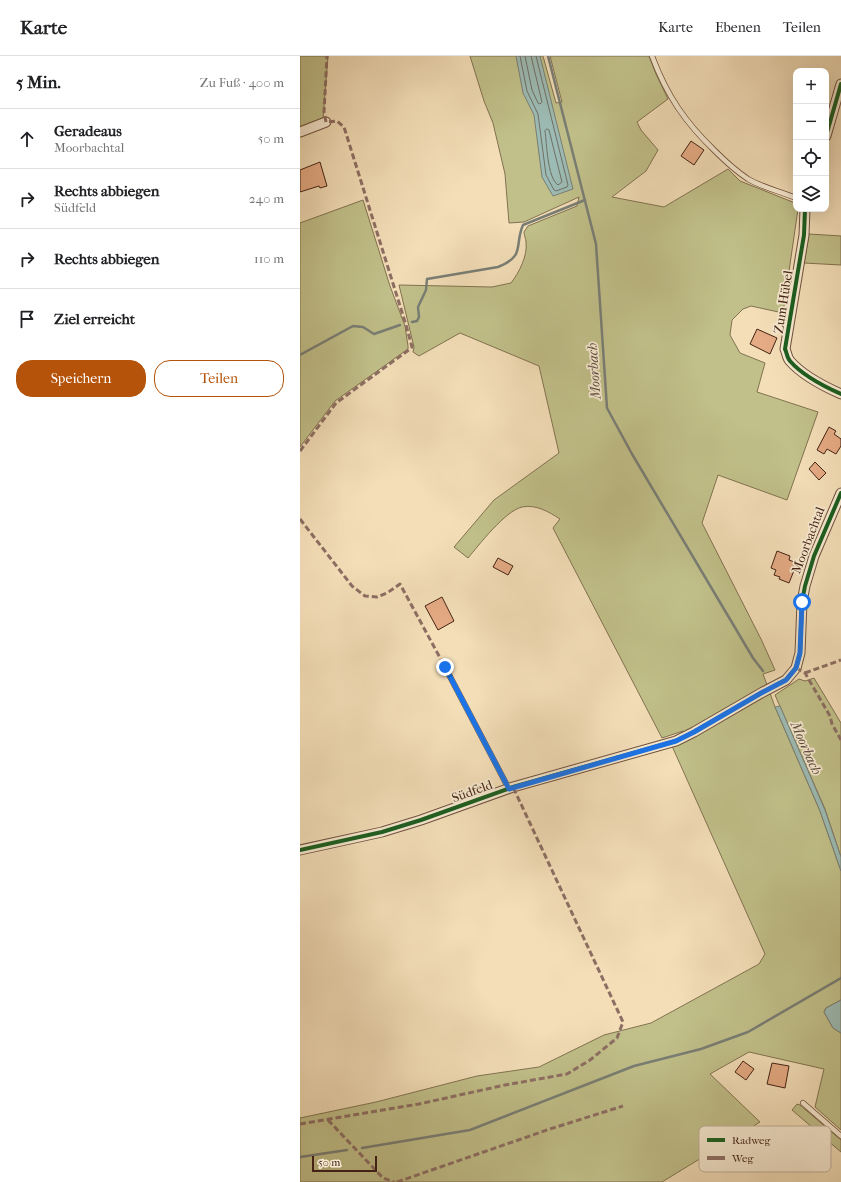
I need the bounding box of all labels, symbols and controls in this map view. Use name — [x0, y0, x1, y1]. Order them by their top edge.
text: Karte — [20, 17, 67, 39]
text: Karte — [658, 19, 693, 36]
text: Ebenen — [715, 19, 761, 36]
text: Teilen — [783, 19, 821, 36]
map controls — [793, 68, 829, 212]
button: + — [793, 68, 829, 104]
text: 5 Min. — [16, 72, 61, 92]
text: Zu Fuß · 400 m — [200, 75, 284, 90]
button: − — [793, 104, 829, 140]
text: Geradeaus — [54, 122, 122, 140]
icon: ahead — [16, 128, 38, 150]
text: 50 m — [258, 131, 284, 146]
text: Moorbachtal — [54, 140, 124, 155]
button: locate — [793, 140, 829, 176]
button: layers — [793, 176, 829, 212]
text: Rechts abbiegen — [54, 182, 159, 200]
icon: right — [16, 188, 38, 210]
text: 240 m — [249, 191, 284, 206]
text: Südfeld — [54, 200, 96, 215]
icon: right — [16, 248, 38, 270]
text: Rechts abbiegen — [54, 250, 159, 268]
text: 110 m — [254, 251, 284, 266]
street label: Zum Hübel — [771, 269, 795, 335]
icon: arrive — [16, 308, 38, 330]
text: Ziel erreicht — [54, 310, 135, 328]
water label: Moorbach — [584, 342, 605, 401]
button: Speichern — [16, 360, 146, 397]
button: Teilen — [154, 360, 284, 397]
street label: Moorbachtal — [788, 504, 828, 575]
route start — [793, 593, 811, 611]
route end — [436, 658, 454, 676]
water label: Moorbach — [786, 718, 825, 777]
street label: Südfeld — [450, 776, 495, 805]
legend — [699, 1126, 831, 1172]
text: Radweg — [732, 1134, 771, 1147]
text: Weg — [731, 1152, 754, 1165]
scale bar — [312, 1154, 377, 1173]
text: 50 m — [318, 1156, 340, 1169]

